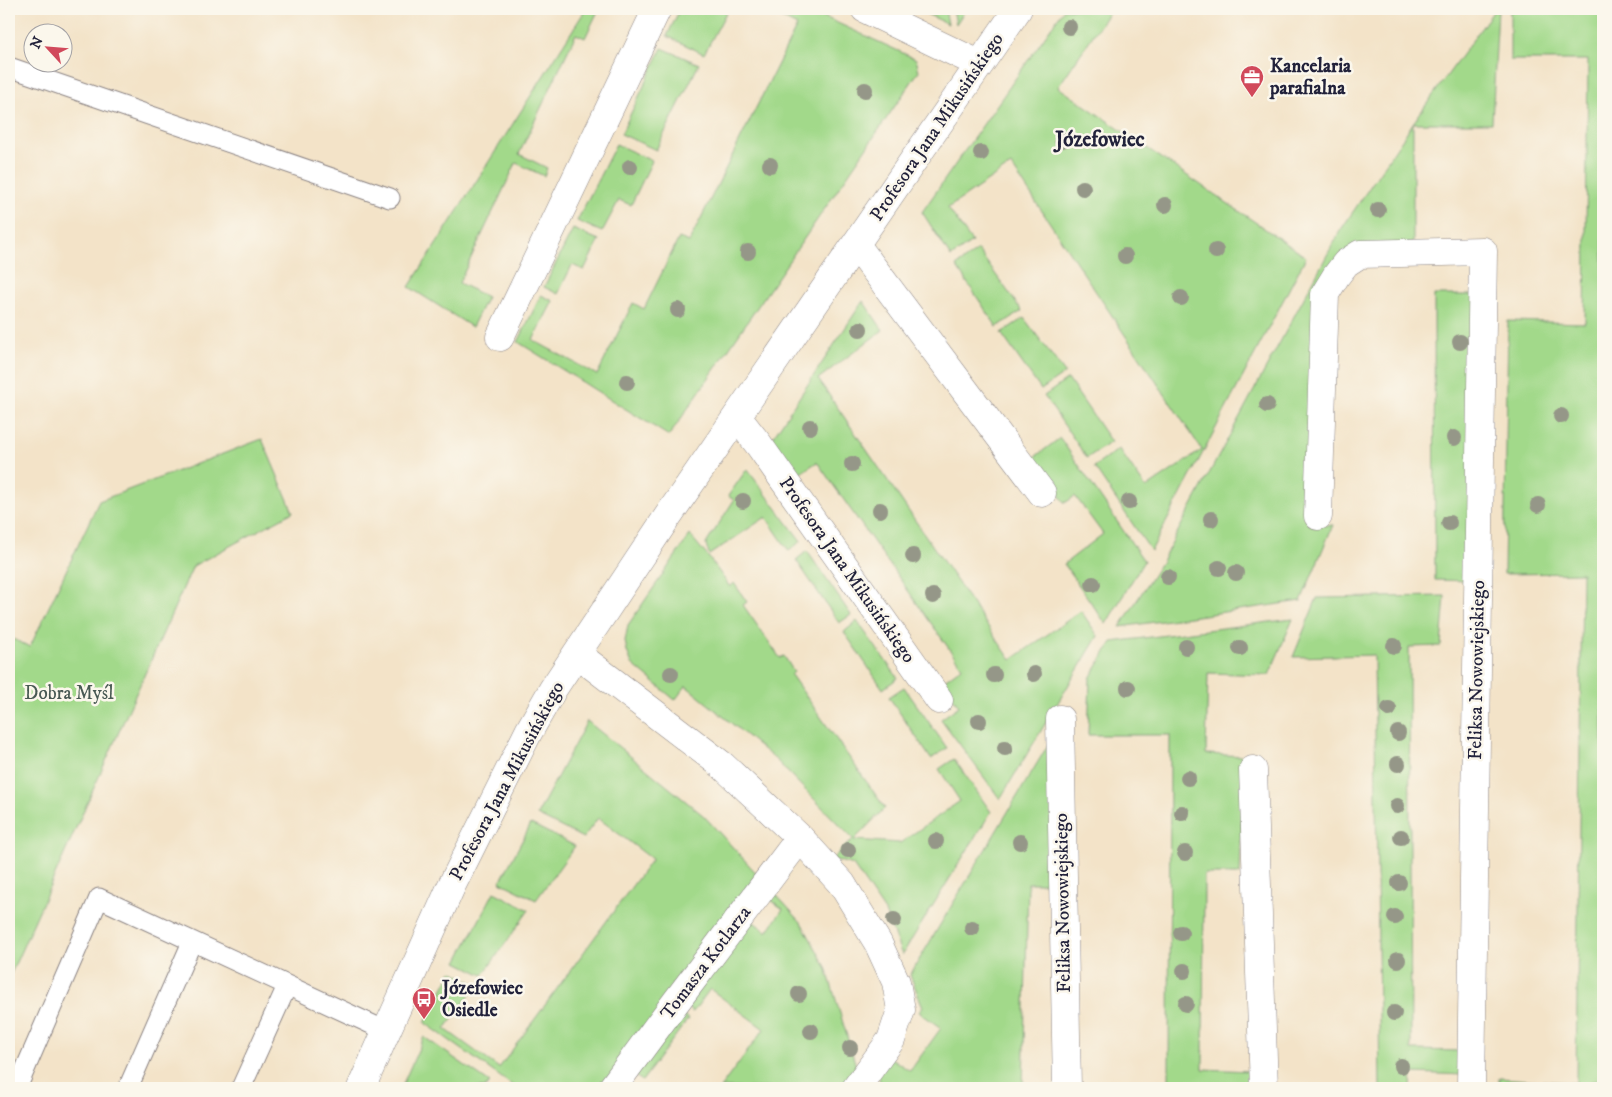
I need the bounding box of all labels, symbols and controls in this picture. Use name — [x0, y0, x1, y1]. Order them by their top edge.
north arrow — [22, 22, 72, 72]
street label: Profesora Jana Mikusińskiego — [865, 28, 1009, 226]
text: N — [27, 33, 48, 52]
place label: Kancelaria parafialna — [1269, 55, 1352, 100]
office icon: Kancelaria parafialna — [1239, 64, 1265, 98]
district label: Józefowiec — [1053, 127, 1145, 153]
street label: Profesora Jana Mikusińskiego — [774, 472, 920, 668]
street label: Feliksa Nowowiejskiego — [1464, 580, 1490, 760]
street label: Profesora Jana Mikusińskiego — [445, 678, 569, 884]
park label: Dobra Myśl — [24, 682, 114, 705]
street label: Feliksa Nowowiejskiego — [1050, 813, 1076, 993]
street label: Tomasza Kotlarza — [656, 902, 756, 1024]
place label: Józefowiec Osiedle — [440, 977, 523, 1022]
bus stop icon: Józefowiec Osiedle — [411, 986, 437, 1020]

